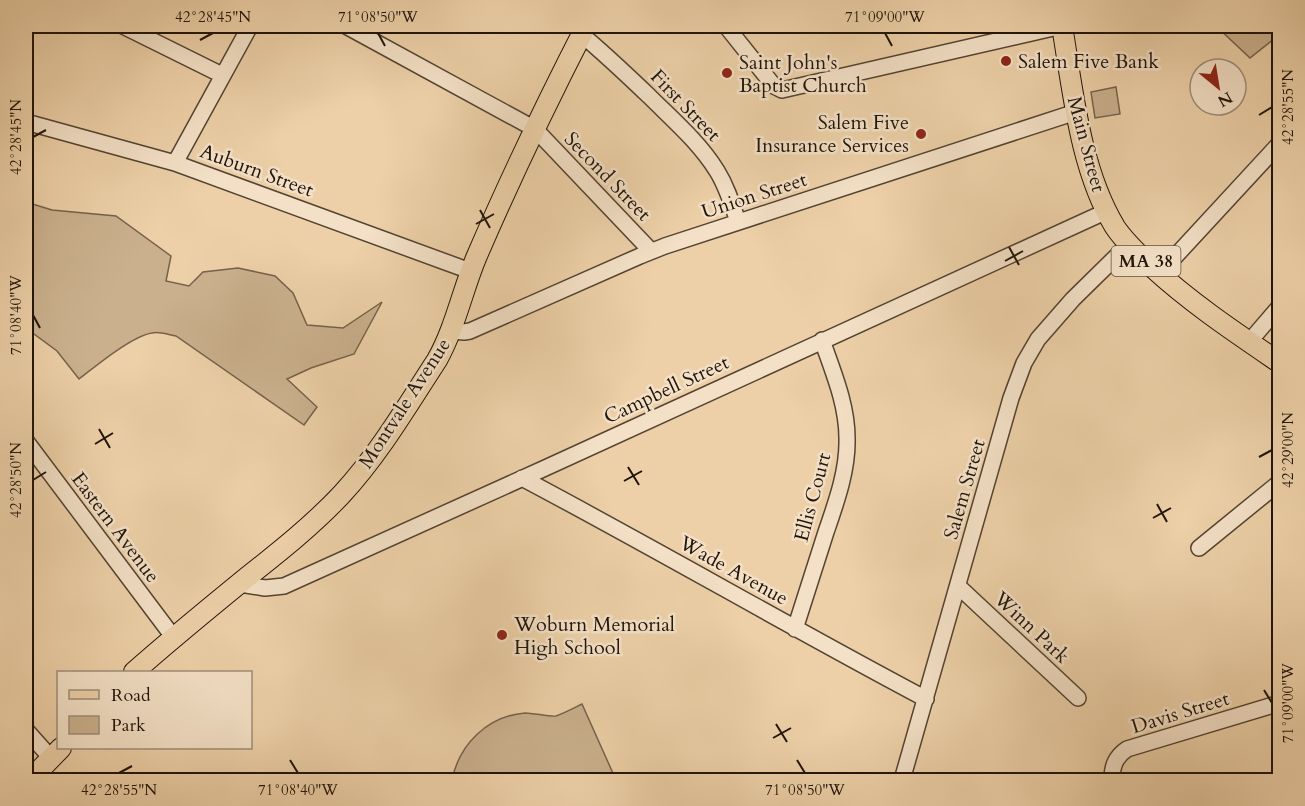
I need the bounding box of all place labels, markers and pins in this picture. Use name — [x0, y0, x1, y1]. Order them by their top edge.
place label: Salem Five Bank — [1018, 48, 1159, 75]
place label: Saint John's Baptist Church — [739, 49, 867, 99]
marker: Salem Five Bank — [999, 54, 1013, 68]
marker: Saint John's Baptist Church — [720, 66, 734, 80]
place label: Salem Five Insurance Services — [755, 109, 909, 159]
marker: Salem Five Insurance Services — [914, 127, 928, 141]
place label: Woburn Memorial High School — [513, 611, 675, 661]
marker: Woburn Memorial High School — [495, 628, 509, 642]

